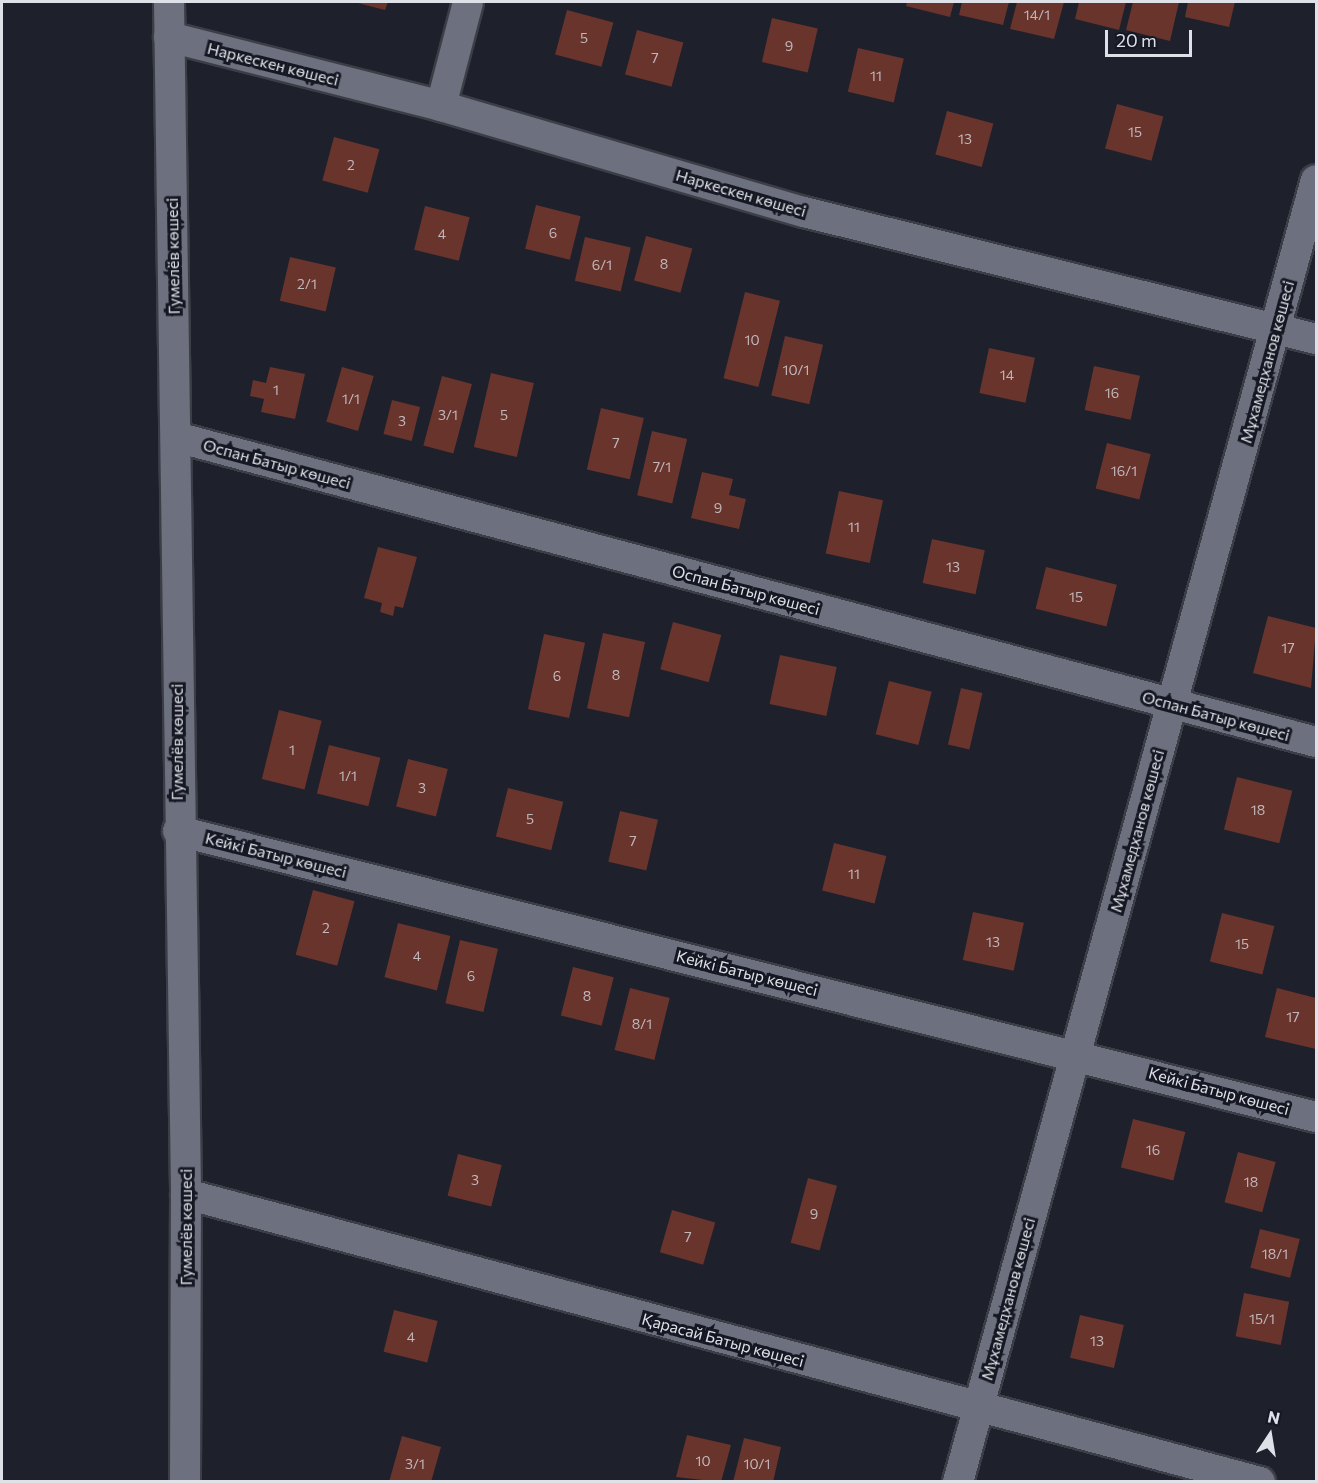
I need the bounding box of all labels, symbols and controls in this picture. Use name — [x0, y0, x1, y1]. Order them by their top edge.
house number: 14/1 — [1024, 7, 1050, 23]
scale bar — [1108, 18, 1195, 56]
text: 20 m — [1116, 29, 1157, 51]
house number: 5 — [580, 30, 588, 46]
street label: Наркескен көшесі — [205, 38, 341, 90]
house number: 9 — [785, 38, 793, 54]
house number: 7 — [651, 50, 659, 66]
house number: 11 — [870, 68, 882, 84]
house number: 15 — [1128, 124, 1142, 140]
house number: 13 — [958, 131, 972, 147]
house number: 2 — [347, 157, 355, 173]
street label: Наркескен көшесі — [674, 165, 808, 221]
street label: Гумелёв көшесі — [162, 197, 184, 315]
house number: 6 — [549, 225, 557, 241]
house number: 4 — [438, 226, 446, 242]
house number: 8 — [660, 256, 668, 272]
house number: 6/1 — [592, 257, 612, 273]
house number: 2/1 — [297, 276, 317, 292]
street label: Мұхамедханов көшесі — [1236, 279, 1298, 445]
house number: 10 — [744, 332, 760, 348]
house number: 10/1 — [782, 362, 810, 378]
house number: 14 — [1000, 367, 1014, 383]
house number: 1 — [273, 382, 279, 398]
house number: 16 — [1105, 385, 1119, 401]
house number: 1/1 — [342, 391, 360, 407]
house number: 3/1 — [438, 407, 458, 423]
house number: 5 — [500, 407, 508, 423]
house number: 3 — [398, 413, 406, 429]
street label: Оспан Батыр көшесі — [201, 435, 353, 493]
house number: 7 — [612, 435, 620, 451]
house number: 7/1 — [653, 459, 671, 475]
house number: 16/1 — [1111, 463, 1137, 479]
house number: 9 — [714, 500, 722, 516]
house number: 11 — [848, 519, 860, 535]
house number: 13 — [946, 559, 960, 575]
street label: Оспан Батыр көшесі — [670, 561, 822, 619]
house number: 15 — [1069, 589, 1083, 605]
house number: 17 — [1281, 640, 1295, 656]
house number: 8 — [612, 667, 620, 683]
house number: 6 — [553, 668, 561, 684]
street label: Гумелёв көшесі — [167, 684, 187, 800]
street label: Оспан Батыр көшесі — [1140, 687, 1292, 745]
house number: 1 — [289, 742, 295, 758]
street label: Мұхамедханов көшесі — [1106, 748, 1168, 914]
house number: 1/1 — [339, 768, 357, 784]
house number: 3 — [418, 780, 426, 796]
house number: 18 — [1251, 802, 1265, 818]
house number: 5 — [526, 811, 534, 827]
street label: Кейкі Батыр көшесі — [203, 828, 349, 882]
house number: 7 — [629, 833, 637, 849]
house number: 11 — [848, 866, 860, 882]
house number: 2 — [322, 920, 330, 936]
house number: 13 — [986, 934, 1000, 950]
house number: 15 — [1235, 936, 1249, 952]
street label: Кейкі Батыр көшесі — [674, 946, 820, 1000]
house number: 4 — [413, 948, 421, 964]
house number: 6 — [467, 968, 475, 984]
house number: 8 — [583, 988, 591, 1004]
house number: 17 — [1286, 1009, 1300, 1025]
house number: 8/1 — [632, 1016, 652, 1032]
street label: Кейкі Батыр көшесі — [1147, 1063, 1291, 1119]
house number: 16 — [1146, 1142, 1160, 1158]
street label: Гумелёв көшесі — [176, 1169, 196, 1285]
house number: 3 — [471, 1172, 479, 1188]
house number: 18 — [1244, 1174, 1258, 1190]
house number: 9 — [810, 1206, 818, 1222]
street label: Мұхамедханов көшесі — [977, 1216, 1039, 1382]
house number: 7 — [684, 1229, 692, 1245]
house number: 18/1 — [1262, 1246, 1288, 1262]
street label: Қарасай Батыр көшесі — [640, 1309, 806, 1371]
house number: 15/1 — [1249, 1311, 1275, 1327]
house number: 4 — [407, 1329, 415, 1345]
house number: 13 — [1090, 1333, 1104, 1349]
north arrow — [1240, 1405, 1300, 1465]
text: N — [1266, 1406, 1282, 1427]
house number: 10 — [695, 1453, 711, 1469]
house number: 3/1 — [405, 1456, 425, 1472]
house number: 10/1 — [743, 1456, 771, 1472]

